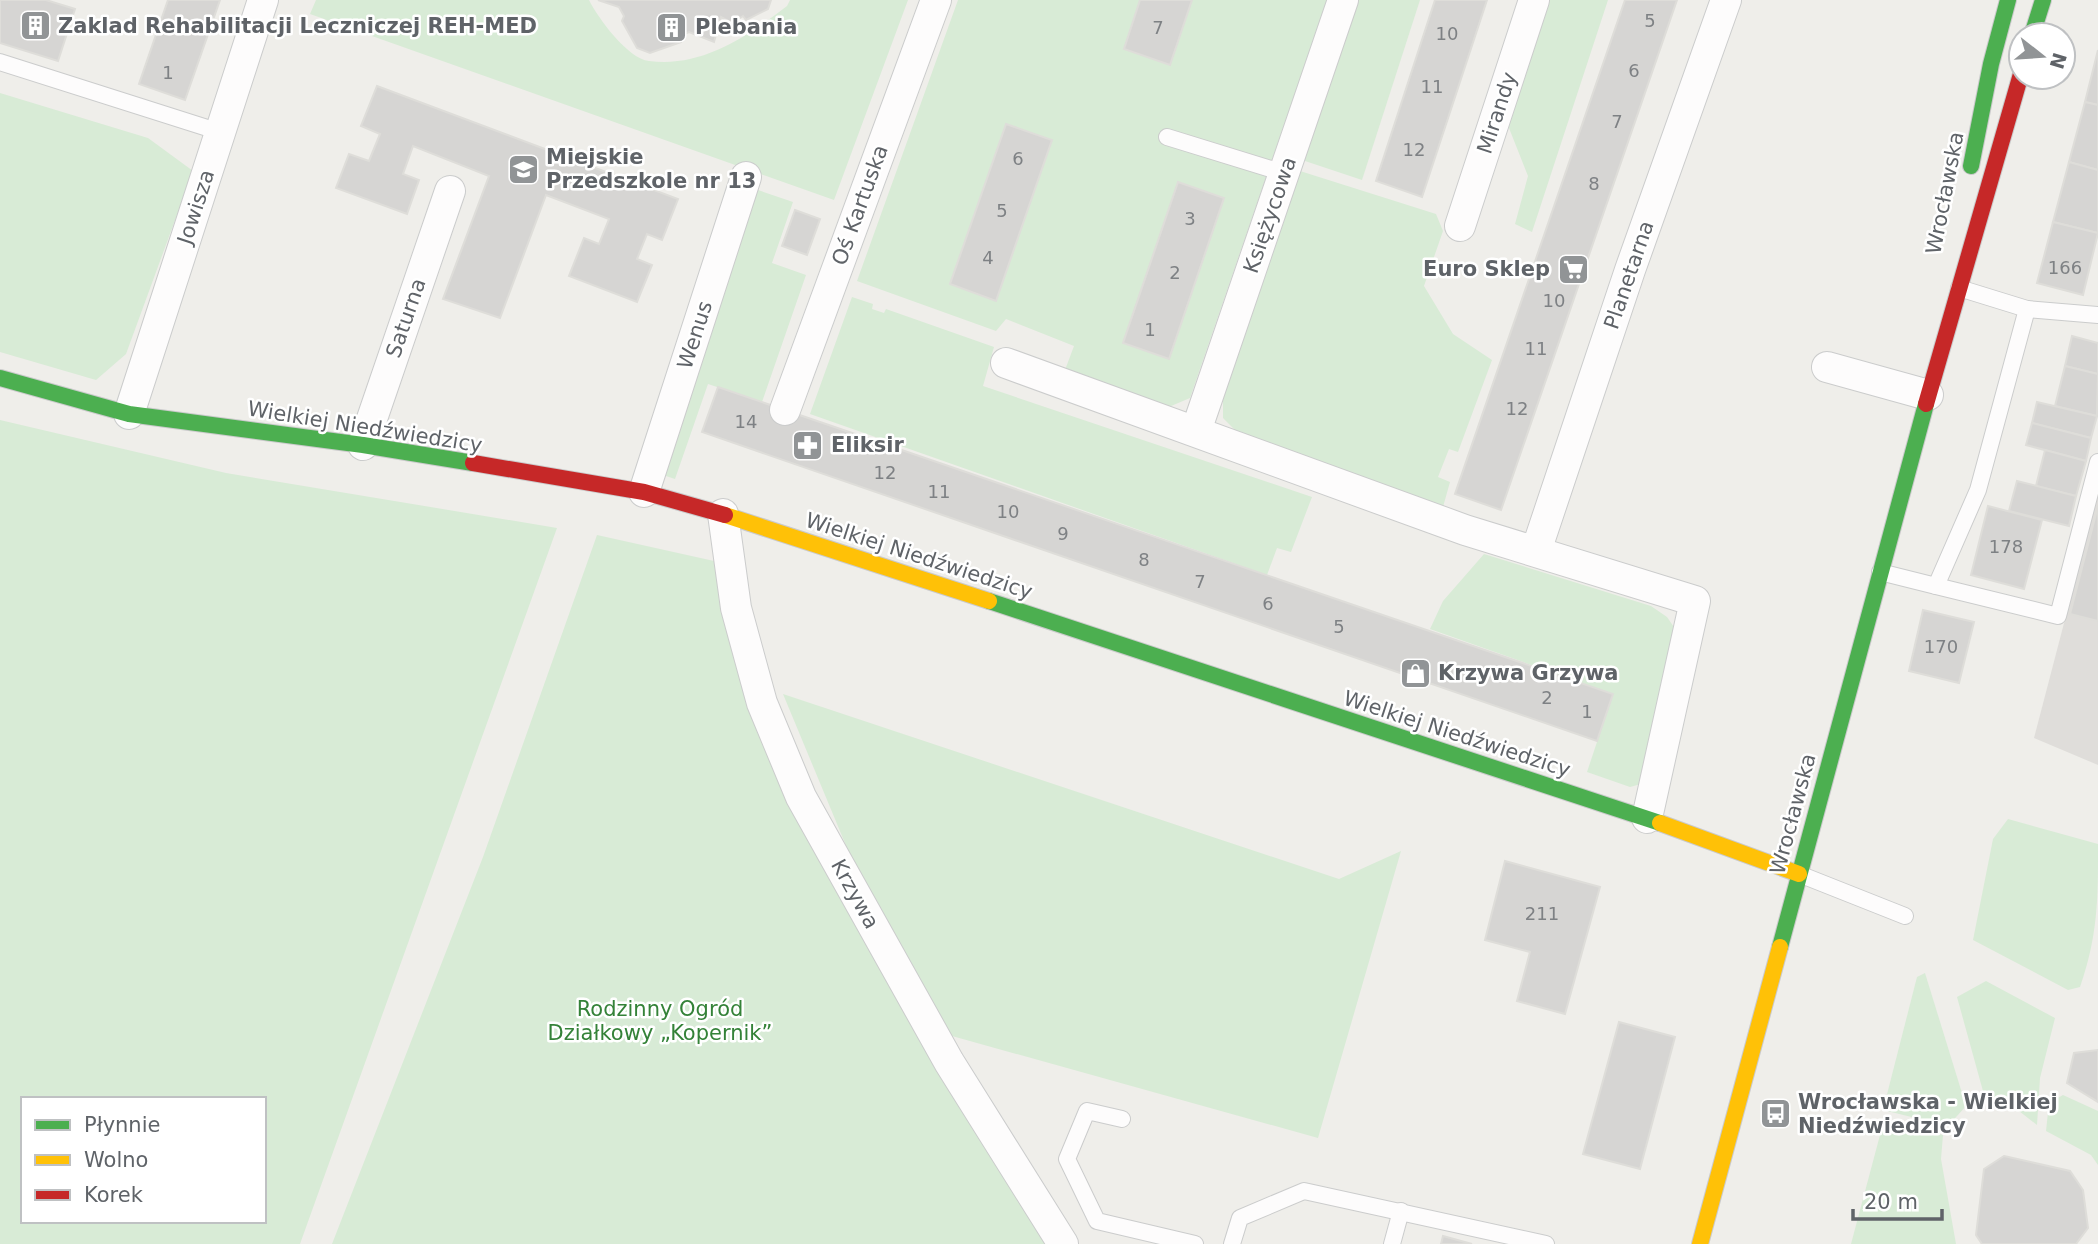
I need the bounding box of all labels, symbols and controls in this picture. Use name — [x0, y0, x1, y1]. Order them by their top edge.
building icon: Zaklad Rehabilitacji Leczniczej REH-MED — [18, 9, 52, 43]
building icon: Plebania — [655, 10, 689, 44]
house number: 5 — [1644, 10, 1656, 31]
place label: Zaklad Rehabilitacji Leczniczej REH-MED — [58, 14, 537, 38]
place label: Plebania — [695, 15, 797, 39]
house number: 7 — [1152, 17, 1164, 38]
north arrow — [2007, 21, 2077, 91]
house number: 10 — [1436, 23, 1458, 44]
text: N — [2045, 50, 2071, 72]
house number: 6 — [1628, 60, 1640, 81]
house number: 1 — [162, 62, 174, 83]
street label: Mirandy — [1473, 69, 1521, 157]
house number: 11 — [1421, 76, 1443, 97]
house number: 7 — [1611, 111, 1623, 132]
street label: Wrocławska — [1921, 130, 1969, 256]
house number: 12 — [1403, 139, 1425, 160]
street label: Oś Kartuska — [827, 142, 893, 268]
place label: Miejskie Przedszkole nr 13 — [546, 145, 756, 193]
house number: 6 — [1012, 148, 1024, 169]
school or university icon: Miejskie Przedszkole nr 13 — [506, 152, 540, 186]
street label: Księżycowa — [1239, 154, 1301, 276]
street label: Jowisza — [172, 167, 219, 249]
house number: 8 — [1588, 173, 1600, 194]
house number: 5 — [996, 200, 1008, 221]
house number: 3 — [1184, 208, 1196, 229]
street label: Planetarna — [1599, 218, 1659, 332]
house number: 4 — [982, 247, 994, 268]
supermarket icon: Euro Sklep — [1556, 252, 1590, 286]
place label: Euro Sklep — [1423, 257, 1550, 281]
house number: 166 — [2048, 257, 2082, 278]
house number: 2 — [1169, 262, 1181, 283]
street label: Saturna — [381, 275, 431, 361]
house number: 10 — [1543, 290, 1565, 311]
street label: Wenus — [673, 298, 717, 372]
house number: 1 — [1144, 319, 1156, 340]
house number: 11 — [1525, 338, 1547, 359]
street label: Wielkiej Niedźwiedzicy — [246, 397, 484, 457]
house number: 12 — [1506, 398, 1528, 419]
house number: 14 — [735, 411, 757, 432]
pharmacy icon: Eliksir — [791, 428, 825, 462]
place label: Eliksir — [831, 433, 904, 457]
house number: 12 — [874, 462, 896, 483]
house number: 11 — [928, 481, 950, 502]
house number: 10 — [997, 501, 1019, 522]
street label: Wielkiej Niedźwiedzicy — [802, 508, 1036, 604]
house number: 9 — [1057, 523, 1069, 544]
house number: 178 — [1989, 536, 2023, 557]
house number: 8 — [1138, 549, 1150, 570]
house number: 7 — [1194, 571, 1206, 592]
house number: 6 — [1262, 593, 1274, 614]
house number: 5 — [1333, 616, 1345, 637]
house number: 170 — [1924, 636, 1958, 657]
shop icon: Krzywa Grzywa — [1398, 656, 1432, 690]
place label: Krzywa Grzywa — [1438, 661, 1619, 685]
street label: Wielkiej Niedźwiedzicy — [1340, 686, 1574, 782]
house number: 2 — [1541, 687, 1553, 708]
house number: 1 — [1581, 701, 1593, 722]
street label: Wrocławska — [1765, 751, 1821, 877]
street label: Krzywa — [826, 855, 884, 933]
house number: 211 — [1525, 903, 1559, 924]
park label: Rodzinny Ogród Działkowy „Kopernik” — [548, 997, 772, 1045]
place label: Wrocławska - Wielkiej Niedźwiedzicy — [1798, 1090, 2058, 1138]
legend — [21, 1097, 266, 1223]
bus stop icon: Wrocławska - Wielkiej Niedźwiedzicy — [1758, 1097, 1792, 1131]
text: Płynnie — [84, 1113, 160, 1137]
text: Wolno — [84, 1148, 148, 1172]
scale bar — [1853, 1178, 1942, 1222]
text: Korek — [84, 1183, 144, 1207]
text: 20 m — [1864, 1190, 1918, 1214]

